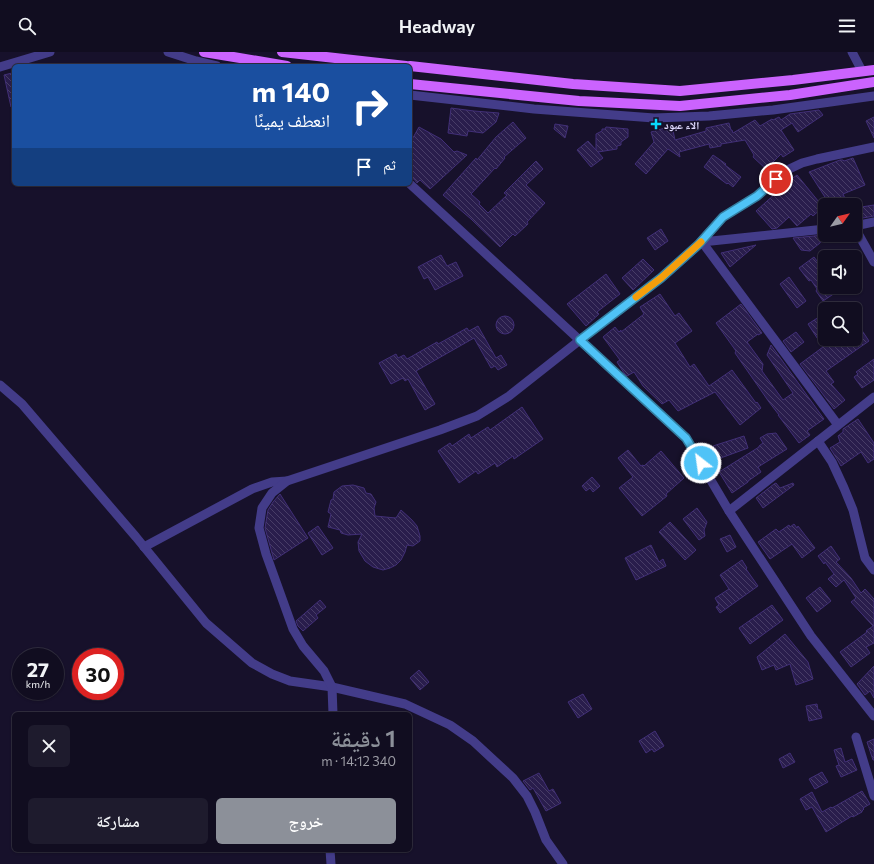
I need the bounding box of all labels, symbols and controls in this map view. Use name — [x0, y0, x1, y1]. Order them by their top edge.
icon: search — [16, 15, 38, 37]
text: Headway — [399, 15, 475, 37]
icon: menu — [836, 15, 858, 37]
text: 140 m — [252, 74, 330, 108]
icon: right — [344, 80, 396, 132]
text: انعطف يمينًا — [254, 109, 330, 131]
place label: الاء عبود — [664, 118, 699, 132]
marker: الاء عبود — [651, 119, 661, 129]
text: ثم — [383, 155, 396, 173]
icon: arrive — [353, 156, 375, 178]
pin — [759, 162, 793, 196]
icon: arrive — [765, 168, 787, 190]
north arrow — [818, 198, 862, 242]
map controls — [818, 198, 862, 346]
button: sound — [818, 250, 862, 294]
button: search — [818, 302, 862, 346]
position arrow — [680, 442, 722, 484]
speed limit sign: 30 — [72, 648, 124, 700]
text: 27 — [27, 657, 49, 681]
text: km/h — [26, 678, 50, 690]
text: 1 دقيقة — [331, 723, 396, 752]
button: close — [28, 725, 70, 767]
text: 340 m · 14:12 — [321, 753, 396, 769]
button: مشاركة — [28, 798, 208, 844]
button: خروج — [216, 798, 396, 844]

